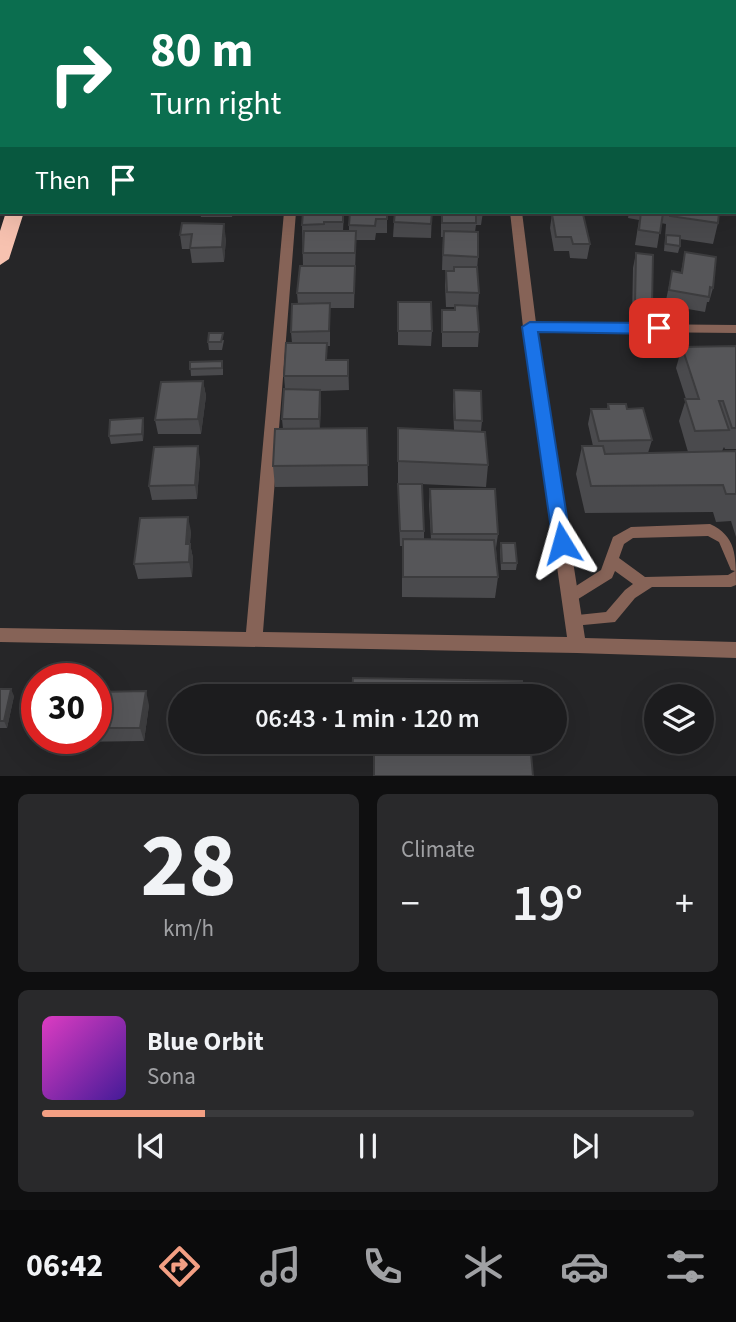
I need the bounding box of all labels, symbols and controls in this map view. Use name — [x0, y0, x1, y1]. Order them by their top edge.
text: 80 m — [150, 16, 254, 86]
icon: right — [35, 28, 126, 119]
text: Turn right — [150, 81, 281, 127]
icon: arrive — [104, 161, 142, 199]
text: Then — [35, 162, 90, 199]
pin — [629, 298, 689, 358]
icon: arrive — [640, 309, 678, 347]
position arrow — [525, 506, 599, 580]
speed limit sign: 30 — [21, 663, 112, 754]
map controls — [644, 684, 714, 754]
button: layers — [644, 684, 714, 754]
text: 06:43 · 1 min · 120 m — [255, 700, 480, 737]
text: 28 — [140, 802, 237, 931]
text: Climate — [401, 833, 475, 866]
text: 19° — [512, 867, 583, 941]
text: − — [401, 877, 420, 931]
text: + — [675, 877, 694, 931]
text: km/h — [163, 912, 214, 945]
text: Blue Orbit — [147, 1023, 264, 1060]
text: Sona — [147, 1060, 196, 1093]
icon: previous — [132, 1127, 170, 1165]
icon: pause — [349, 1127, 387, 1165]
icon: next — [566, 1127, 604, 1165]
icon: directions — [155, 1242, 204, 1291]
icon: music — [256, 1242, 305, 1291]
icon: phone — [358, 1242, 407, 1291]
icon: climate — [459, 1242, 508, 1291]
icon: car — [560, 1242, 609, 1291]
icon: filters — [661, 1242, 710, 1291]
text: 06:42 — [26, 1243, 103, 1289]

